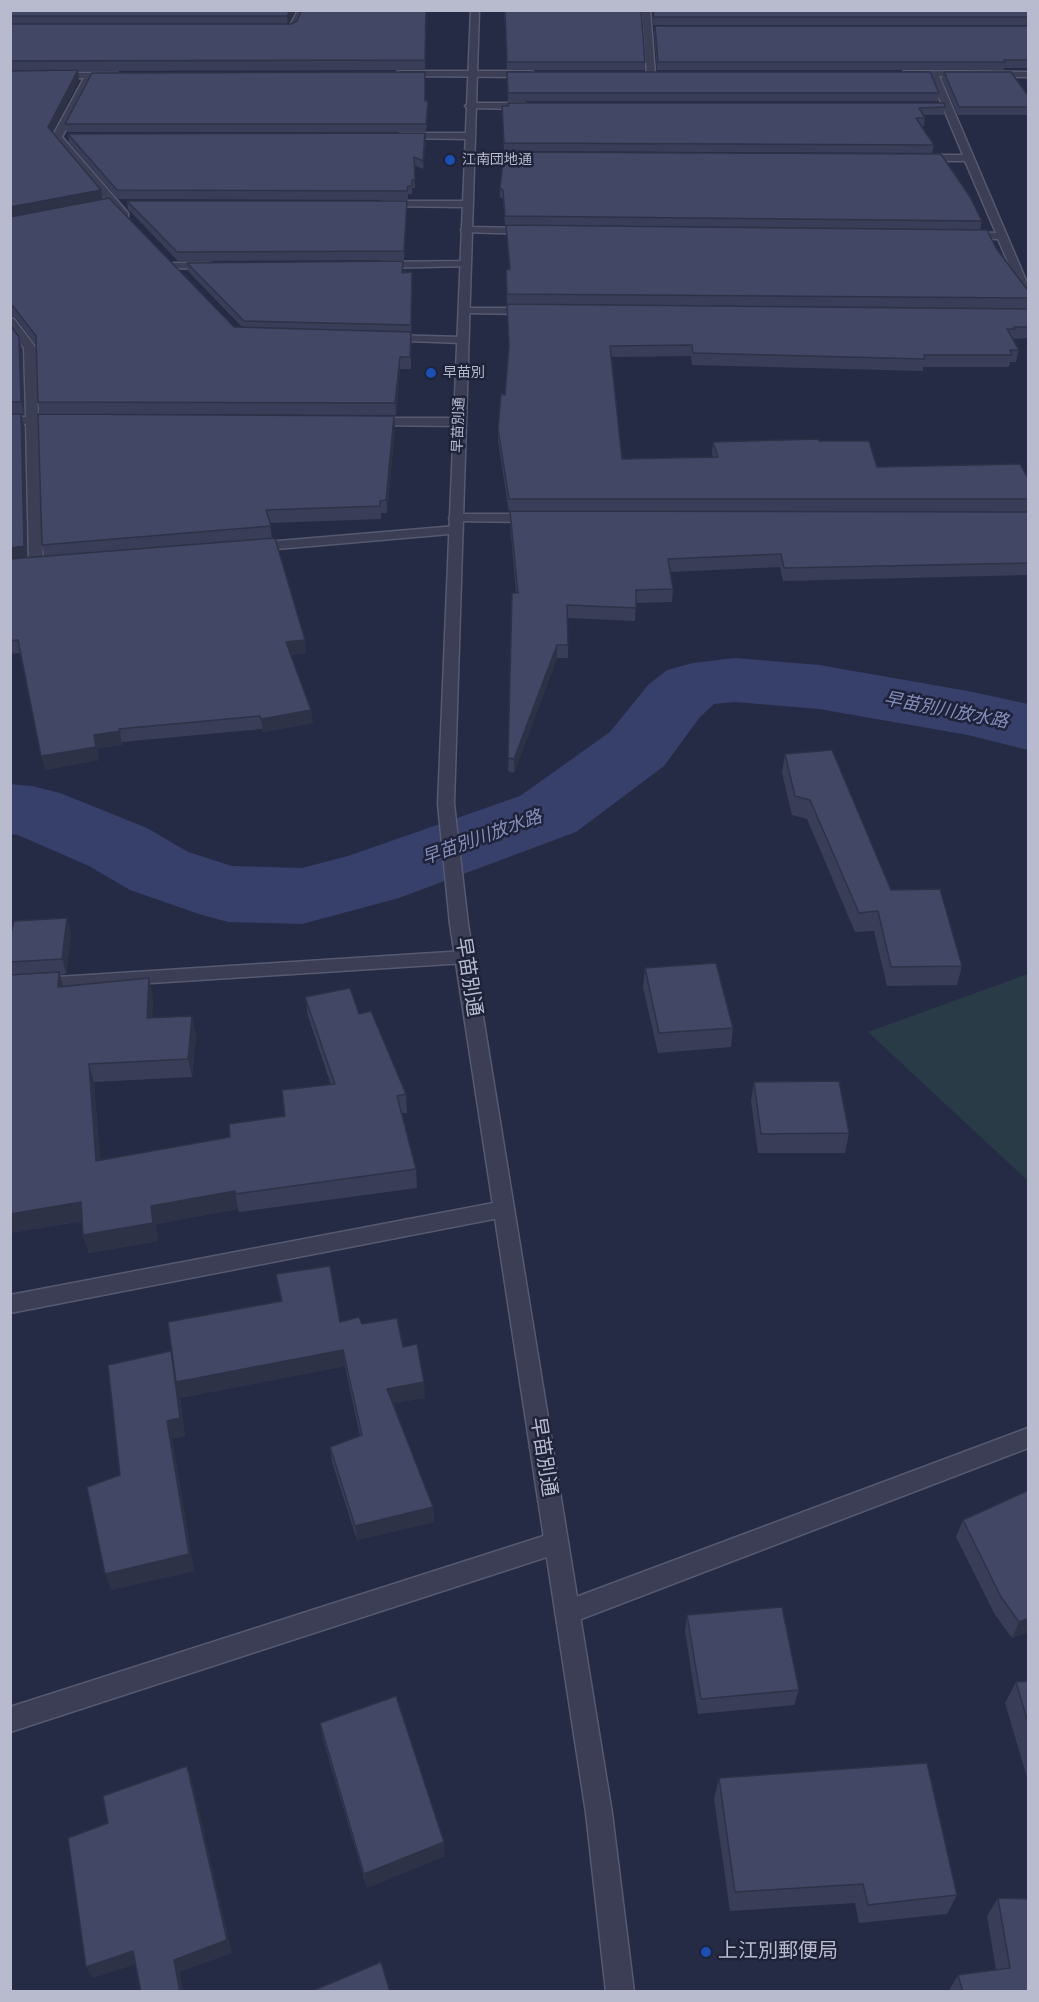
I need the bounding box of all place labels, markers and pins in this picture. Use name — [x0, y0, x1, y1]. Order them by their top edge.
place label: 江南団地通 — [462, 152, 532, 168]
marker: 江南団地通 — [443, 153, 457, 167]
place label: 早苗別 — [443, 365, 485, 381]
marker: 早苗別 — [424, 366, 438, 380]
place label: 上江別郵便局 — [718, 1940, 838, 1964]
marker: 上江別郵便局 — [699, 1945, 713, 1959]

